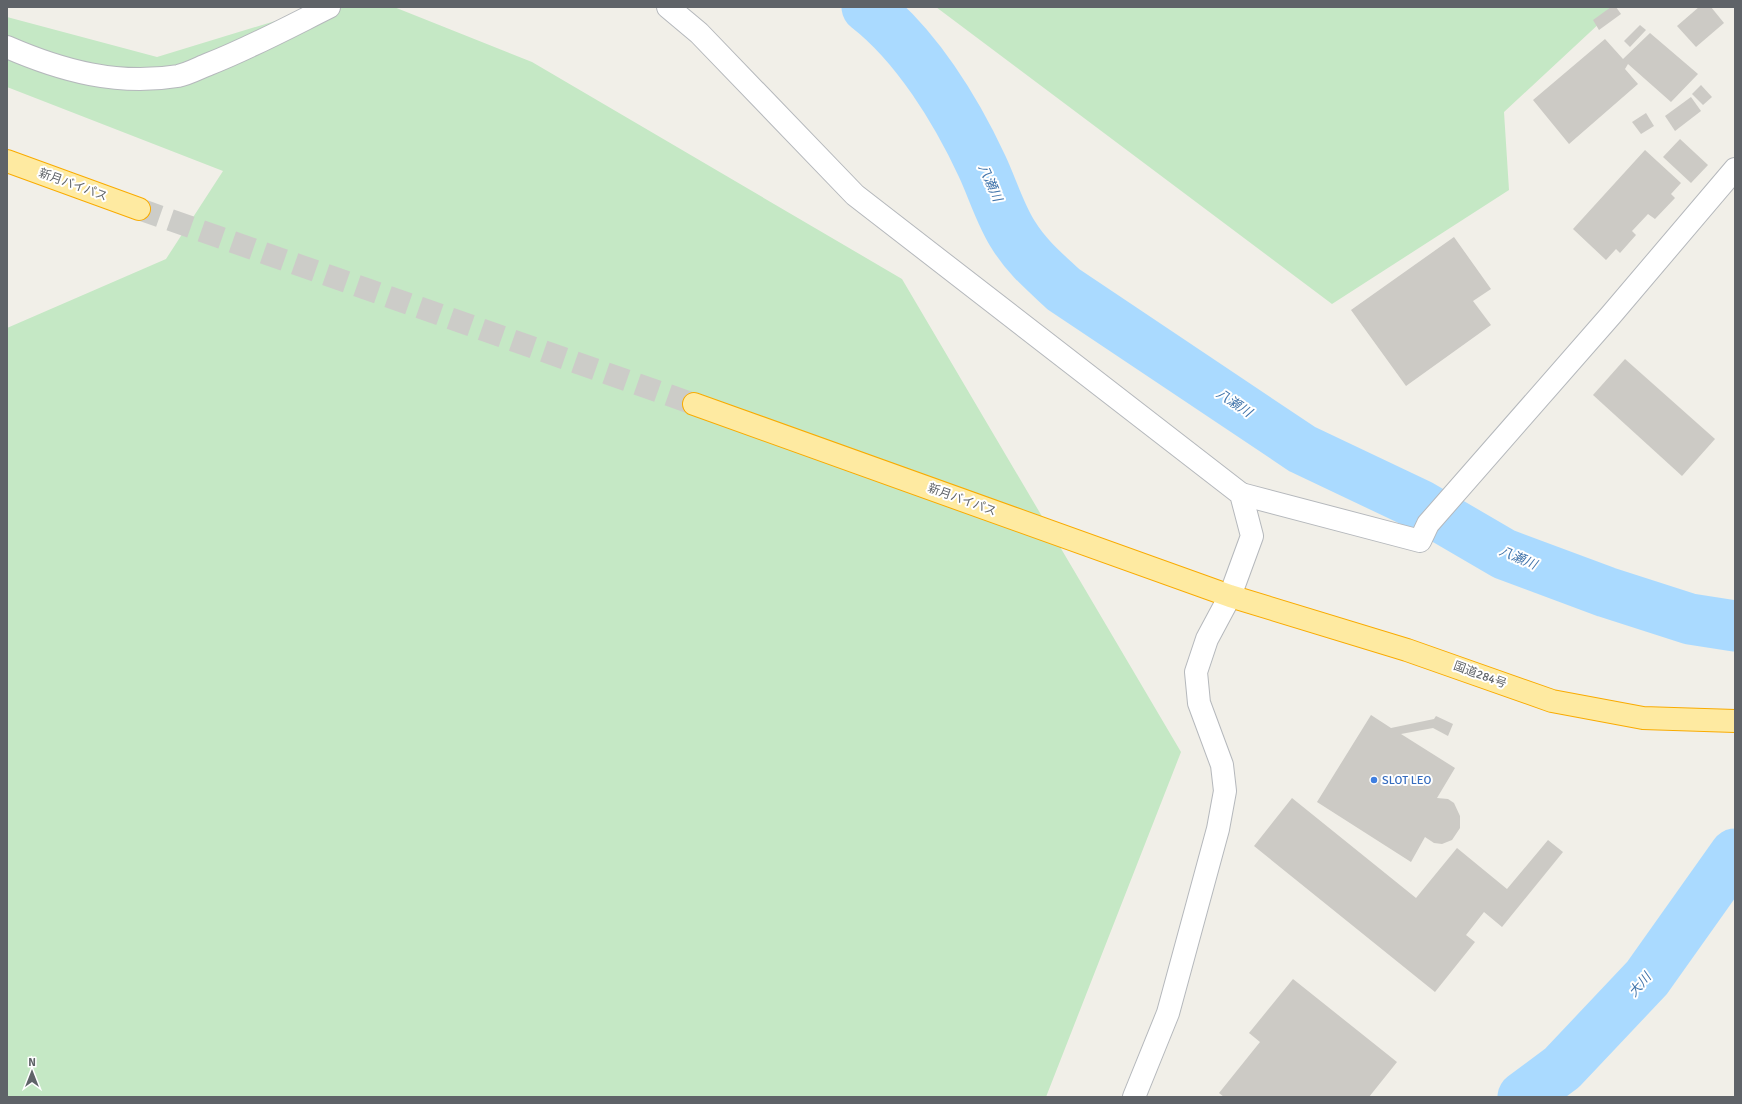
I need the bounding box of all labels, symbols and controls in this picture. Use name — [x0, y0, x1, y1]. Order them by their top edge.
water label: 八瀬川 — [975, 162, 1006, 206]
street label: 新月バイパス — [37, 166, 109, 204]
water label: 八瀬川 — [1213, 385, 1256, 422]
street label: 新月バイパス — [926, 481, 998, 519]
water label: 八瀬川 — [1497, 543, 1541, 574]
street label: 国道284号 — [1451, 658, 1509, 692]
place label: SLOT LEO — [1382, 773, 1432, 788]
marker: SLOT LEO — [1369, 775, 1379, 785]
water label: 大川 — [1625, 968, 1656, 1000]
north arrow — [12, 1052, 52, 1092]
text: N — [28, 1056, 36, 1069]

